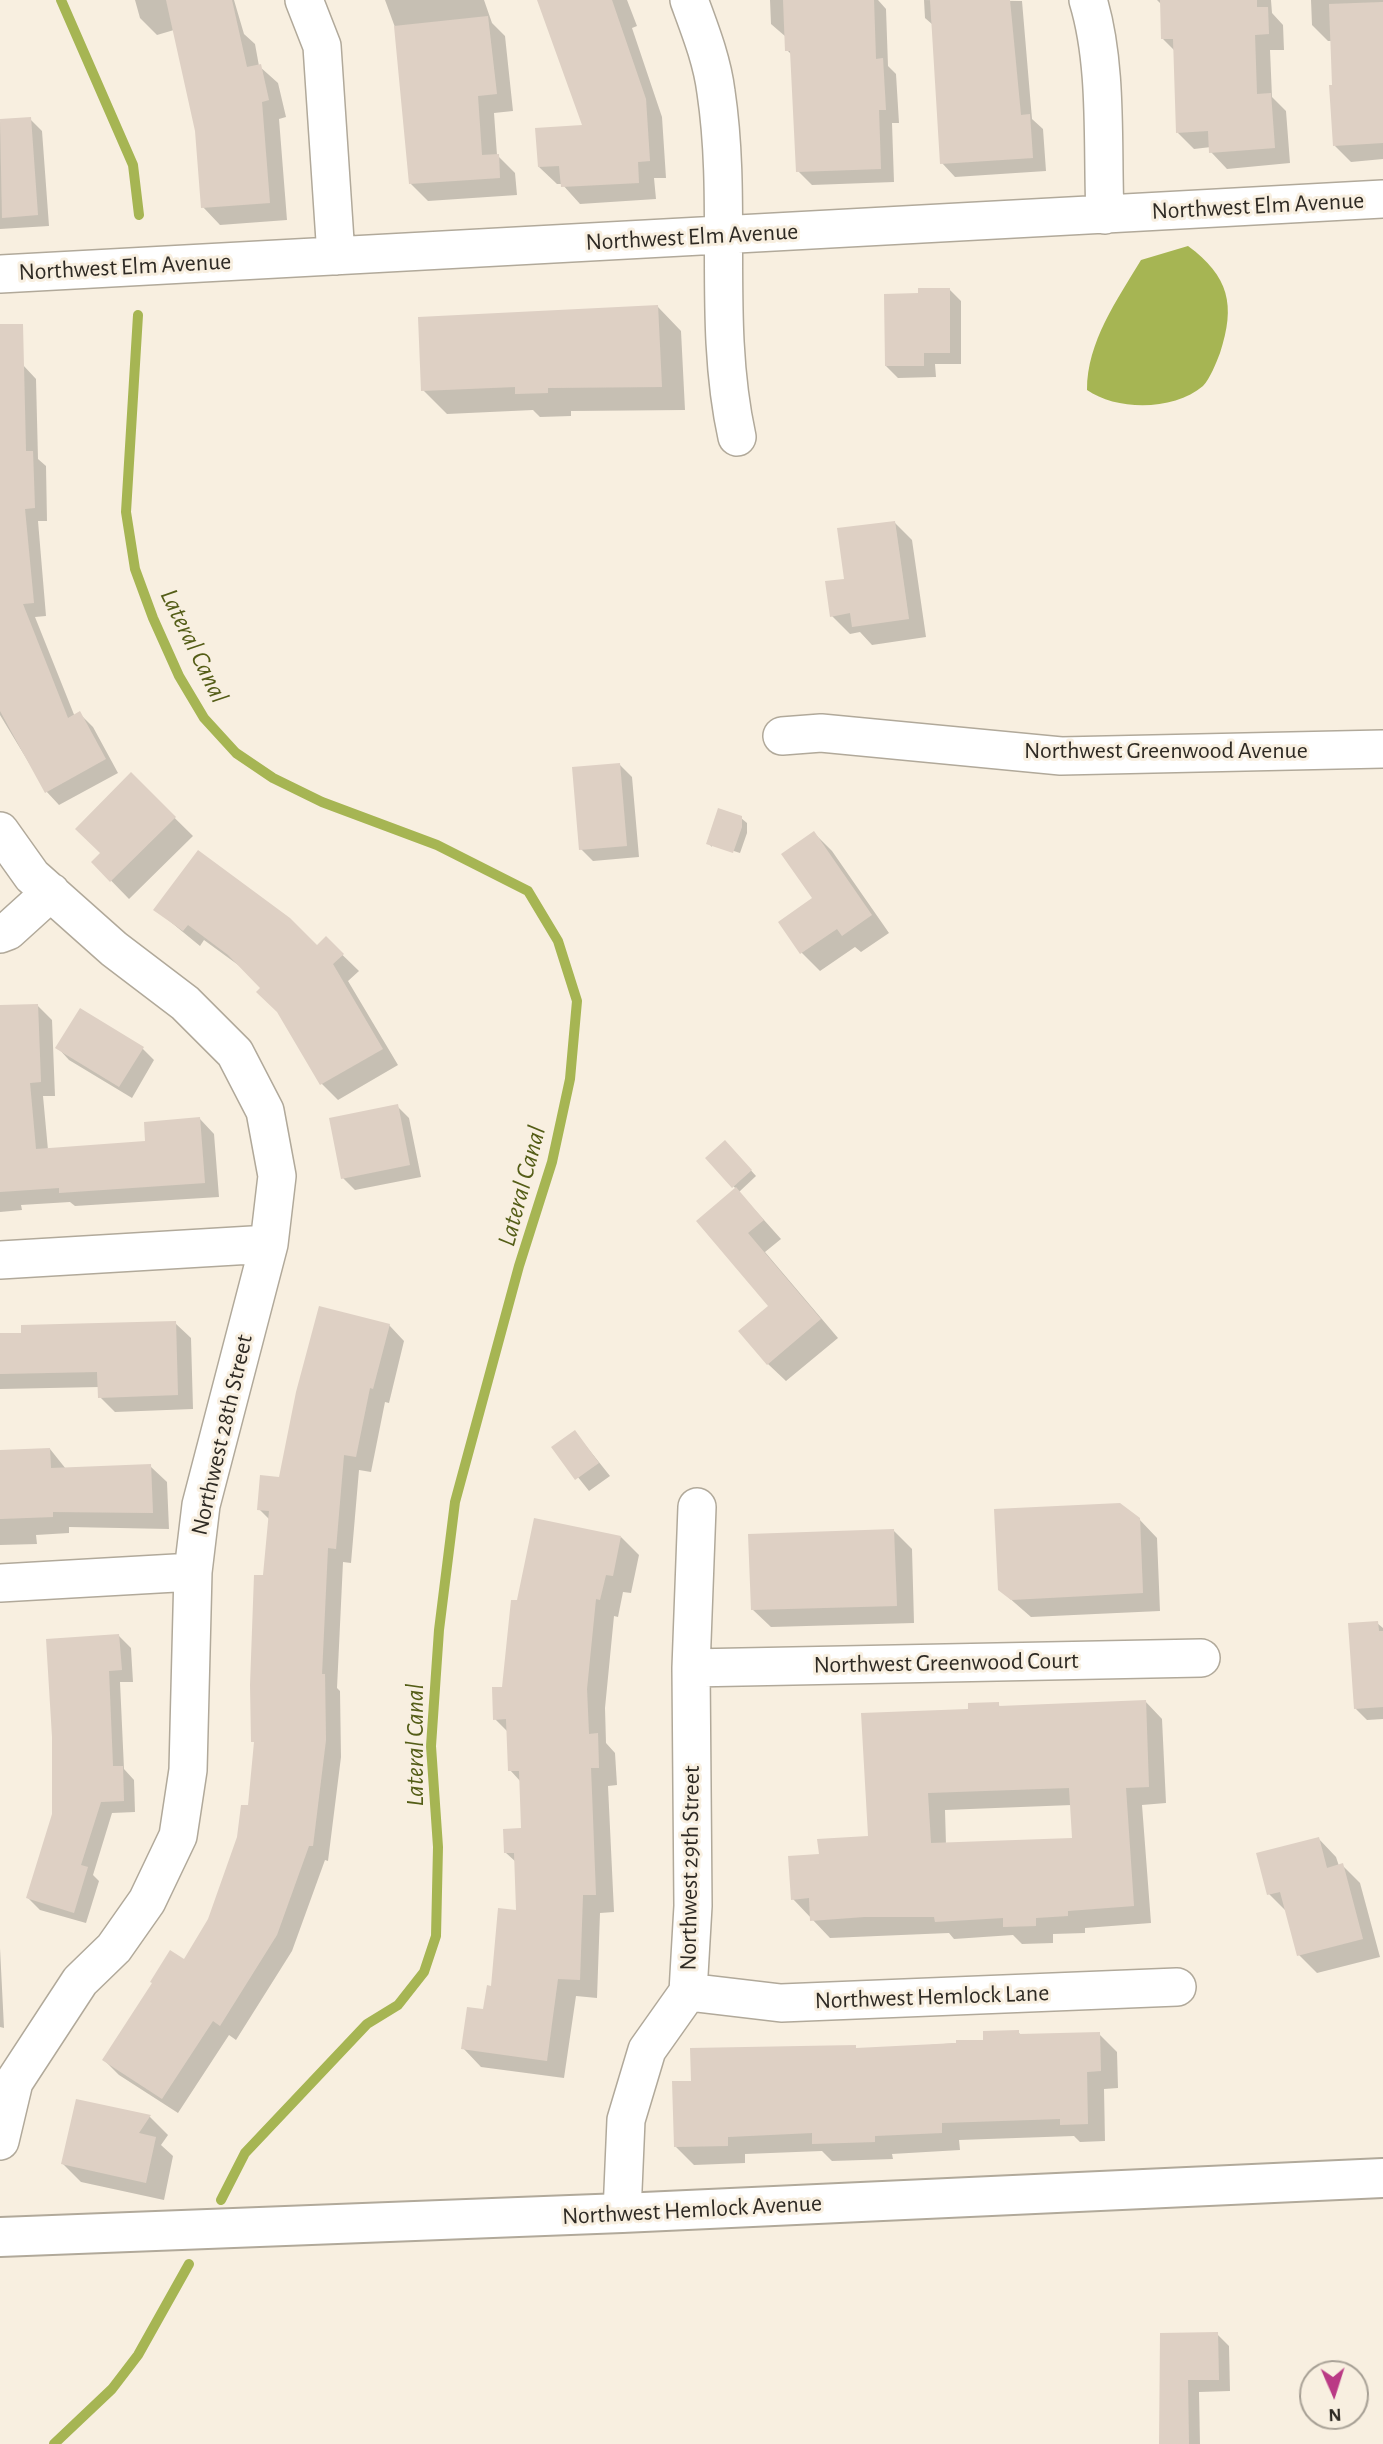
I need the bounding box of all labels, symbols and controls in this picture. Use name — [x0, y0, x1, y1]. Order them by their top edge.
street label: Northwest Elm Avenue — [1151, 186, 1365, 226]
street label: Northwest Elm Avenue — [585, 217, 799, 257]
street label: Northwest Elm Avenue — [18, 247, 232, 287]
water label: Lateral Canal — [153, 584, 235, 708]
street label: Northwest Greenwood Avenue — [1024, 737, 1308, 765]
water label: Lateral Canal — [491, 1122, 553, 1250]
street label: Northwest 28th Street — [185, 1332, 259, 1538]
street label: Northwest Greenwood Court — [813, 1646, 1079, 1680]
water label: Lateral Canal — [399, 1683, 431, 1807]
street label: Northwest 29th Street — [674, 1765, 706, 1971]
street label: Northwest Hemlock Lane — [814, 1979, 1050, 2015]
street label: Northwest Hemlock Avenue — [561, 2189, 823, 2231]
north arrow — [1299, 2360, 1369, 2430]
text: N — [1328, 2405, 1342, 2424]

